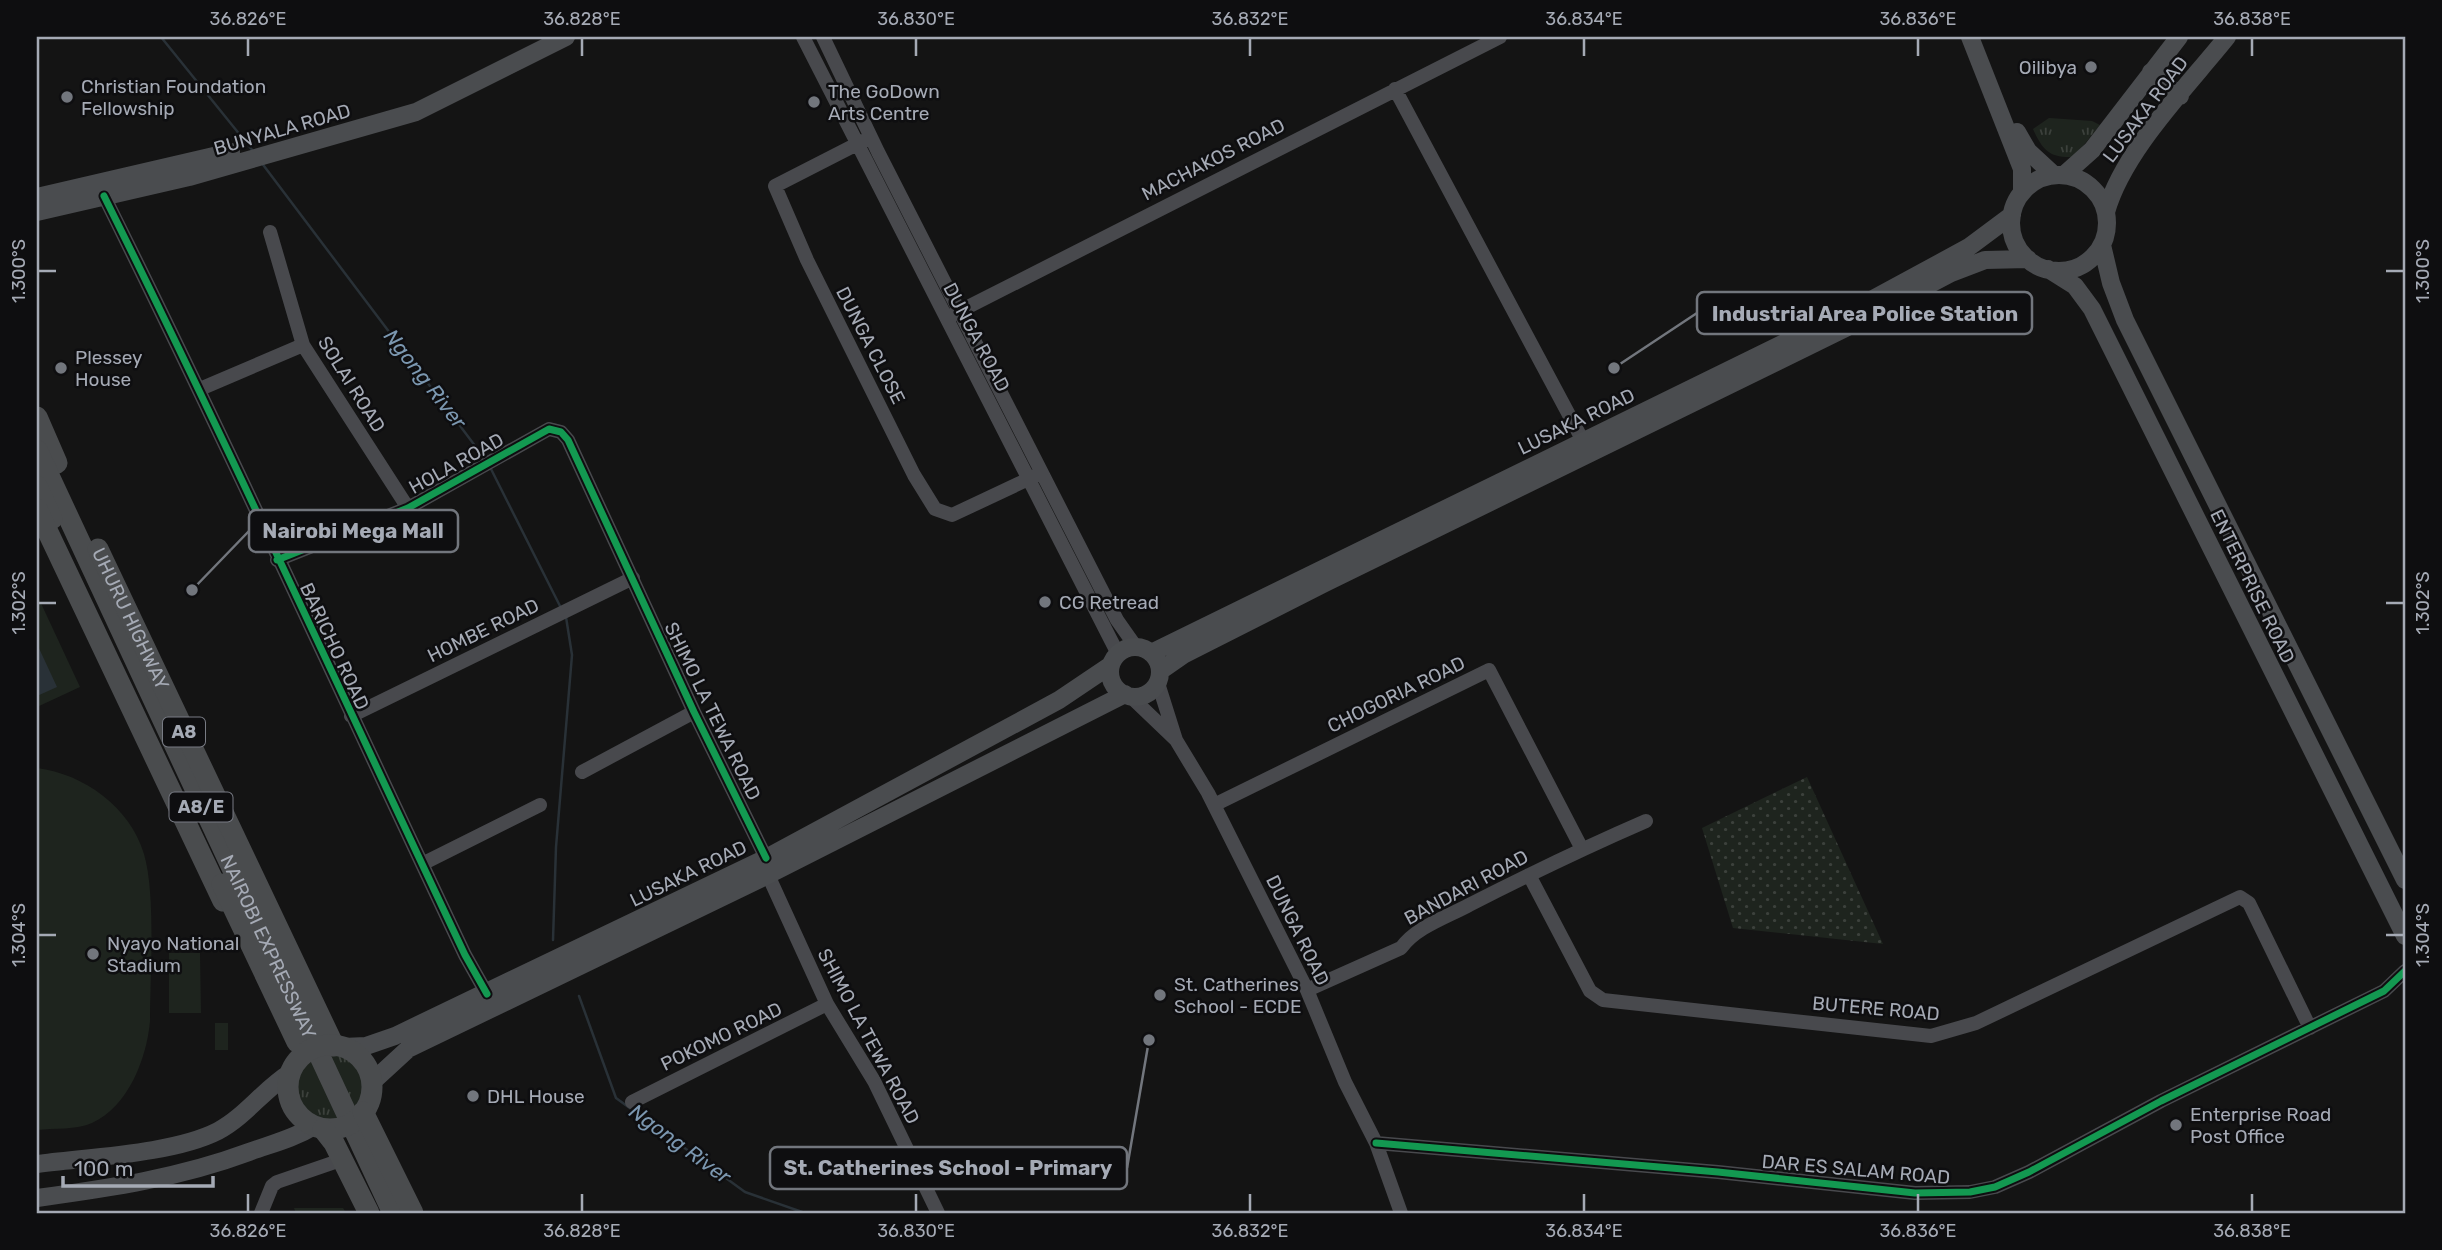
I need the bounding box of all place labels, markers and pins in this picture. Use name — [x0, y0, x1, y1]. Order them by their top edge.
place label: Oilibya — [2019, 56, 2077, 79]
marker: Oilibya — [2083, 59, 2099, 75]
place label: Christian Foundation Fellowship — [81, 75, 266, 120]
place label: The GoDown Arts Centre — [828, 80, 940, 125]
marker: Christian Foundation Fellowship — [59, 89, 75, 105]
marker: The GoDown Arts Centre — [806, 94, 822, 110]
callout: Industrial Area Police Station — [1697, 292, 2032, 334]
place label: Plessey House — [75, 346, 143, 391]
marker: Plessey House — [53, 360, 69, 376]
callout: Nairobi Mega Mall — [249, 510, 458, 552]
place label: CG Retread — [1059, 591, 1159, 614]
marker: CG Retread — [1037, 594, 1053, 610]
place label: Nyayo National Stadium — [107, 932, 239, 977]
marker: Nyayo National Stadium — [85, 946, 101, 962]
place label: St. Catherines School - ECDE — [1174, 973, 1301, 1018]
marker: St. Catherines School - ECDE — [1152, 987, 1168, 1003]
place label: DHL House — [487, 1085, 585, 1108]
marker: DHL House — [465, 1088, 481, 1104]
place label: Enterprise Road Post Office — [2190, 1103, 2331, 1148]
marker: Enterprise Road Post Office — [2168, 1117, 2184, 1133]
callout: St. Catherines School - Primary — [770, 1147, 1127, 1189]

